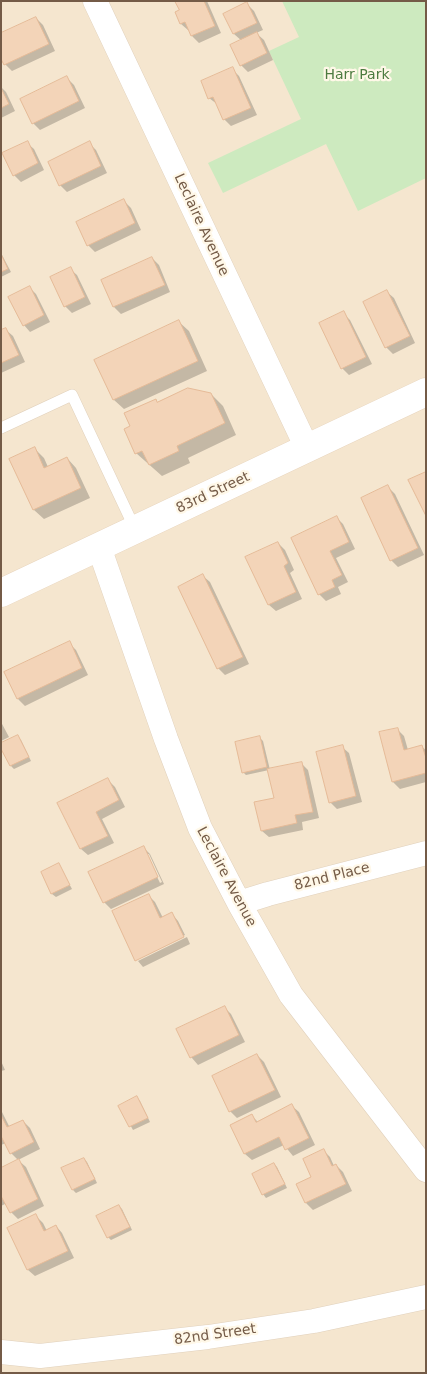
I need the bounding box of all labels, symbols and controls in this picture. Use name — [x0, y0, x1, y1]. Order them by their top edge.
park label: Harr Park — [324, 67, 390, 83]
street label: Leclaire Avenue — [170, 171, 232, 279]
street label: 83rd Street — [174, 469, 252, 517]
street label: Leclaire Avenue — [193, 824, 259, 930]
street label: 82nd Place — [292, 860, 372, 894]
street label: 82nd Street — [173, 1321, 257, 1349]

